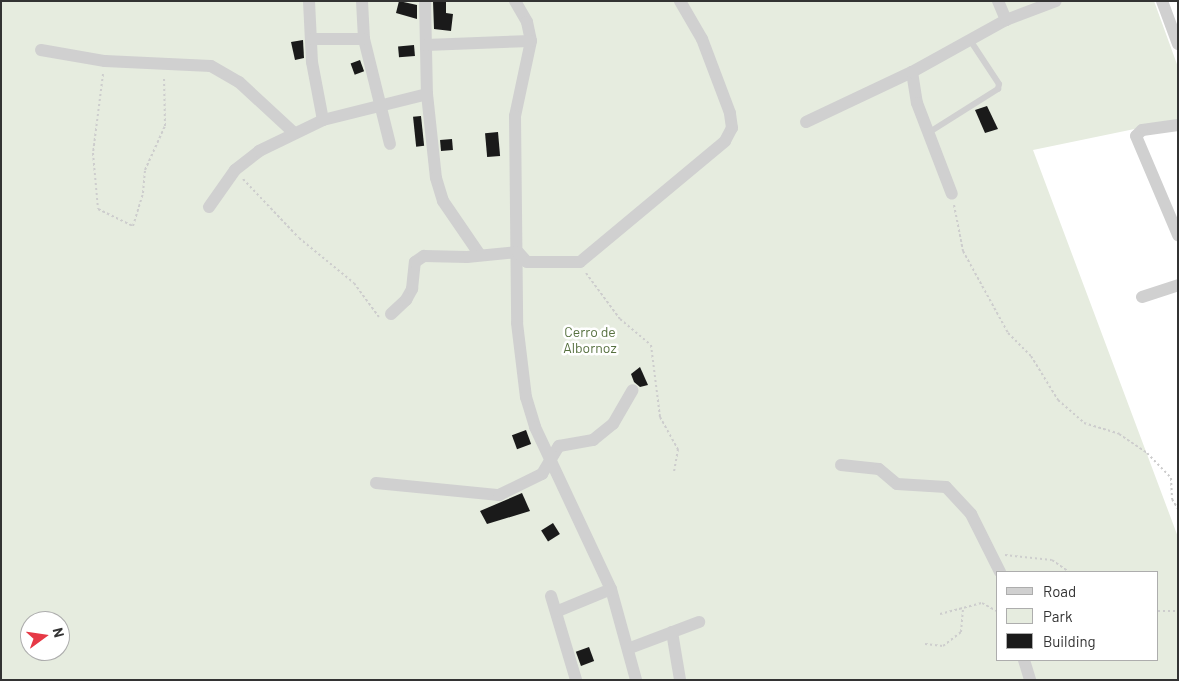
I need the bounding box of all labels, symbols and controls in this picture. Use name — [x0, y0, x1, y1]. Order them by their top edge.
park label: Cerro de Albornoz — [563, 324, 617, 357]
legend — [996, 571, 1159, 661]
text: Road — [1043, 582, 1076, 600]
text: Park — [1043, 607, 1072, 625]
north arrow — [20, 611, 70, 661]
text: N — [50, 626, 68, 639]
text: Building — [1043, 632, 1096, 650]

